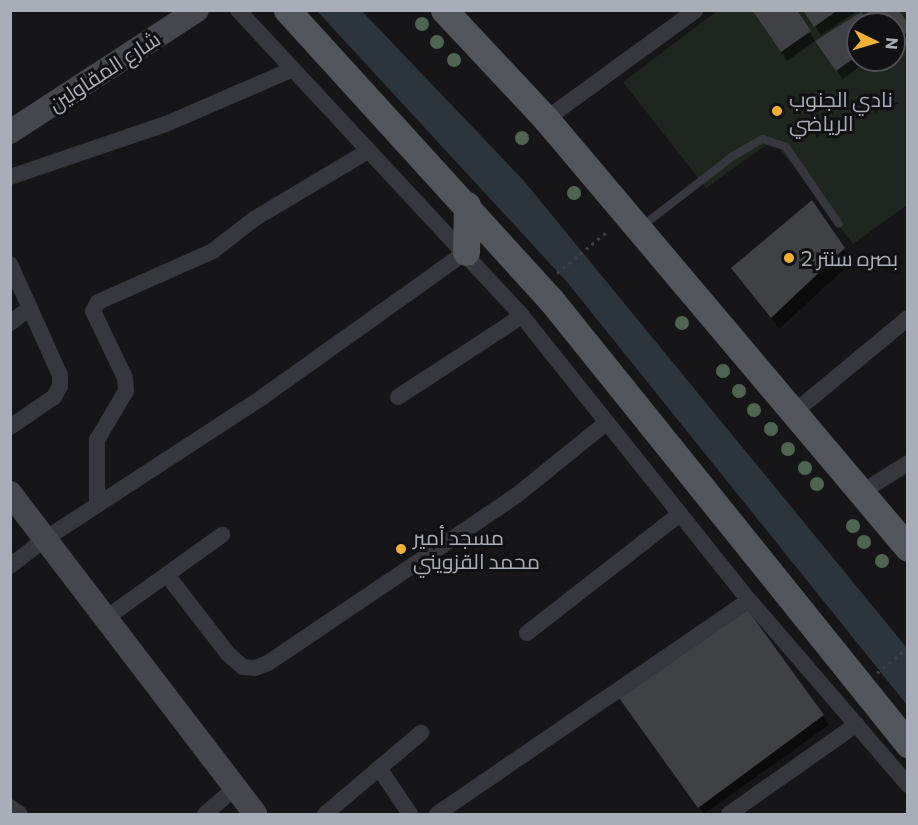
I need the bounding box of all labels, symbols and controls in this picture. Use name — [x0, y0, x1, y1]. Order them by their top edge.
north arrow — [846, 12, 906, 72]
street label: شارع المقاولين — [43, 26, 165, 116]
text: N — [882, 37, 902, 50]
place label: نادي الجنوب الرياضي — [789, 86, 893, 136]
marker: نادي الجنوب الرياضي — [770, 104, 784, 118]
place label: بصره سنتر 2 — [801, 245, 898, 271]
marker: بصره سنتر 2 — [782, 251, 796, 265]
place label: مسجد أمير محمد القزويني — [413, 524, 540, 574]
marker: مسجد أمير محمد القزويني — [394, 542, 408, 556]

